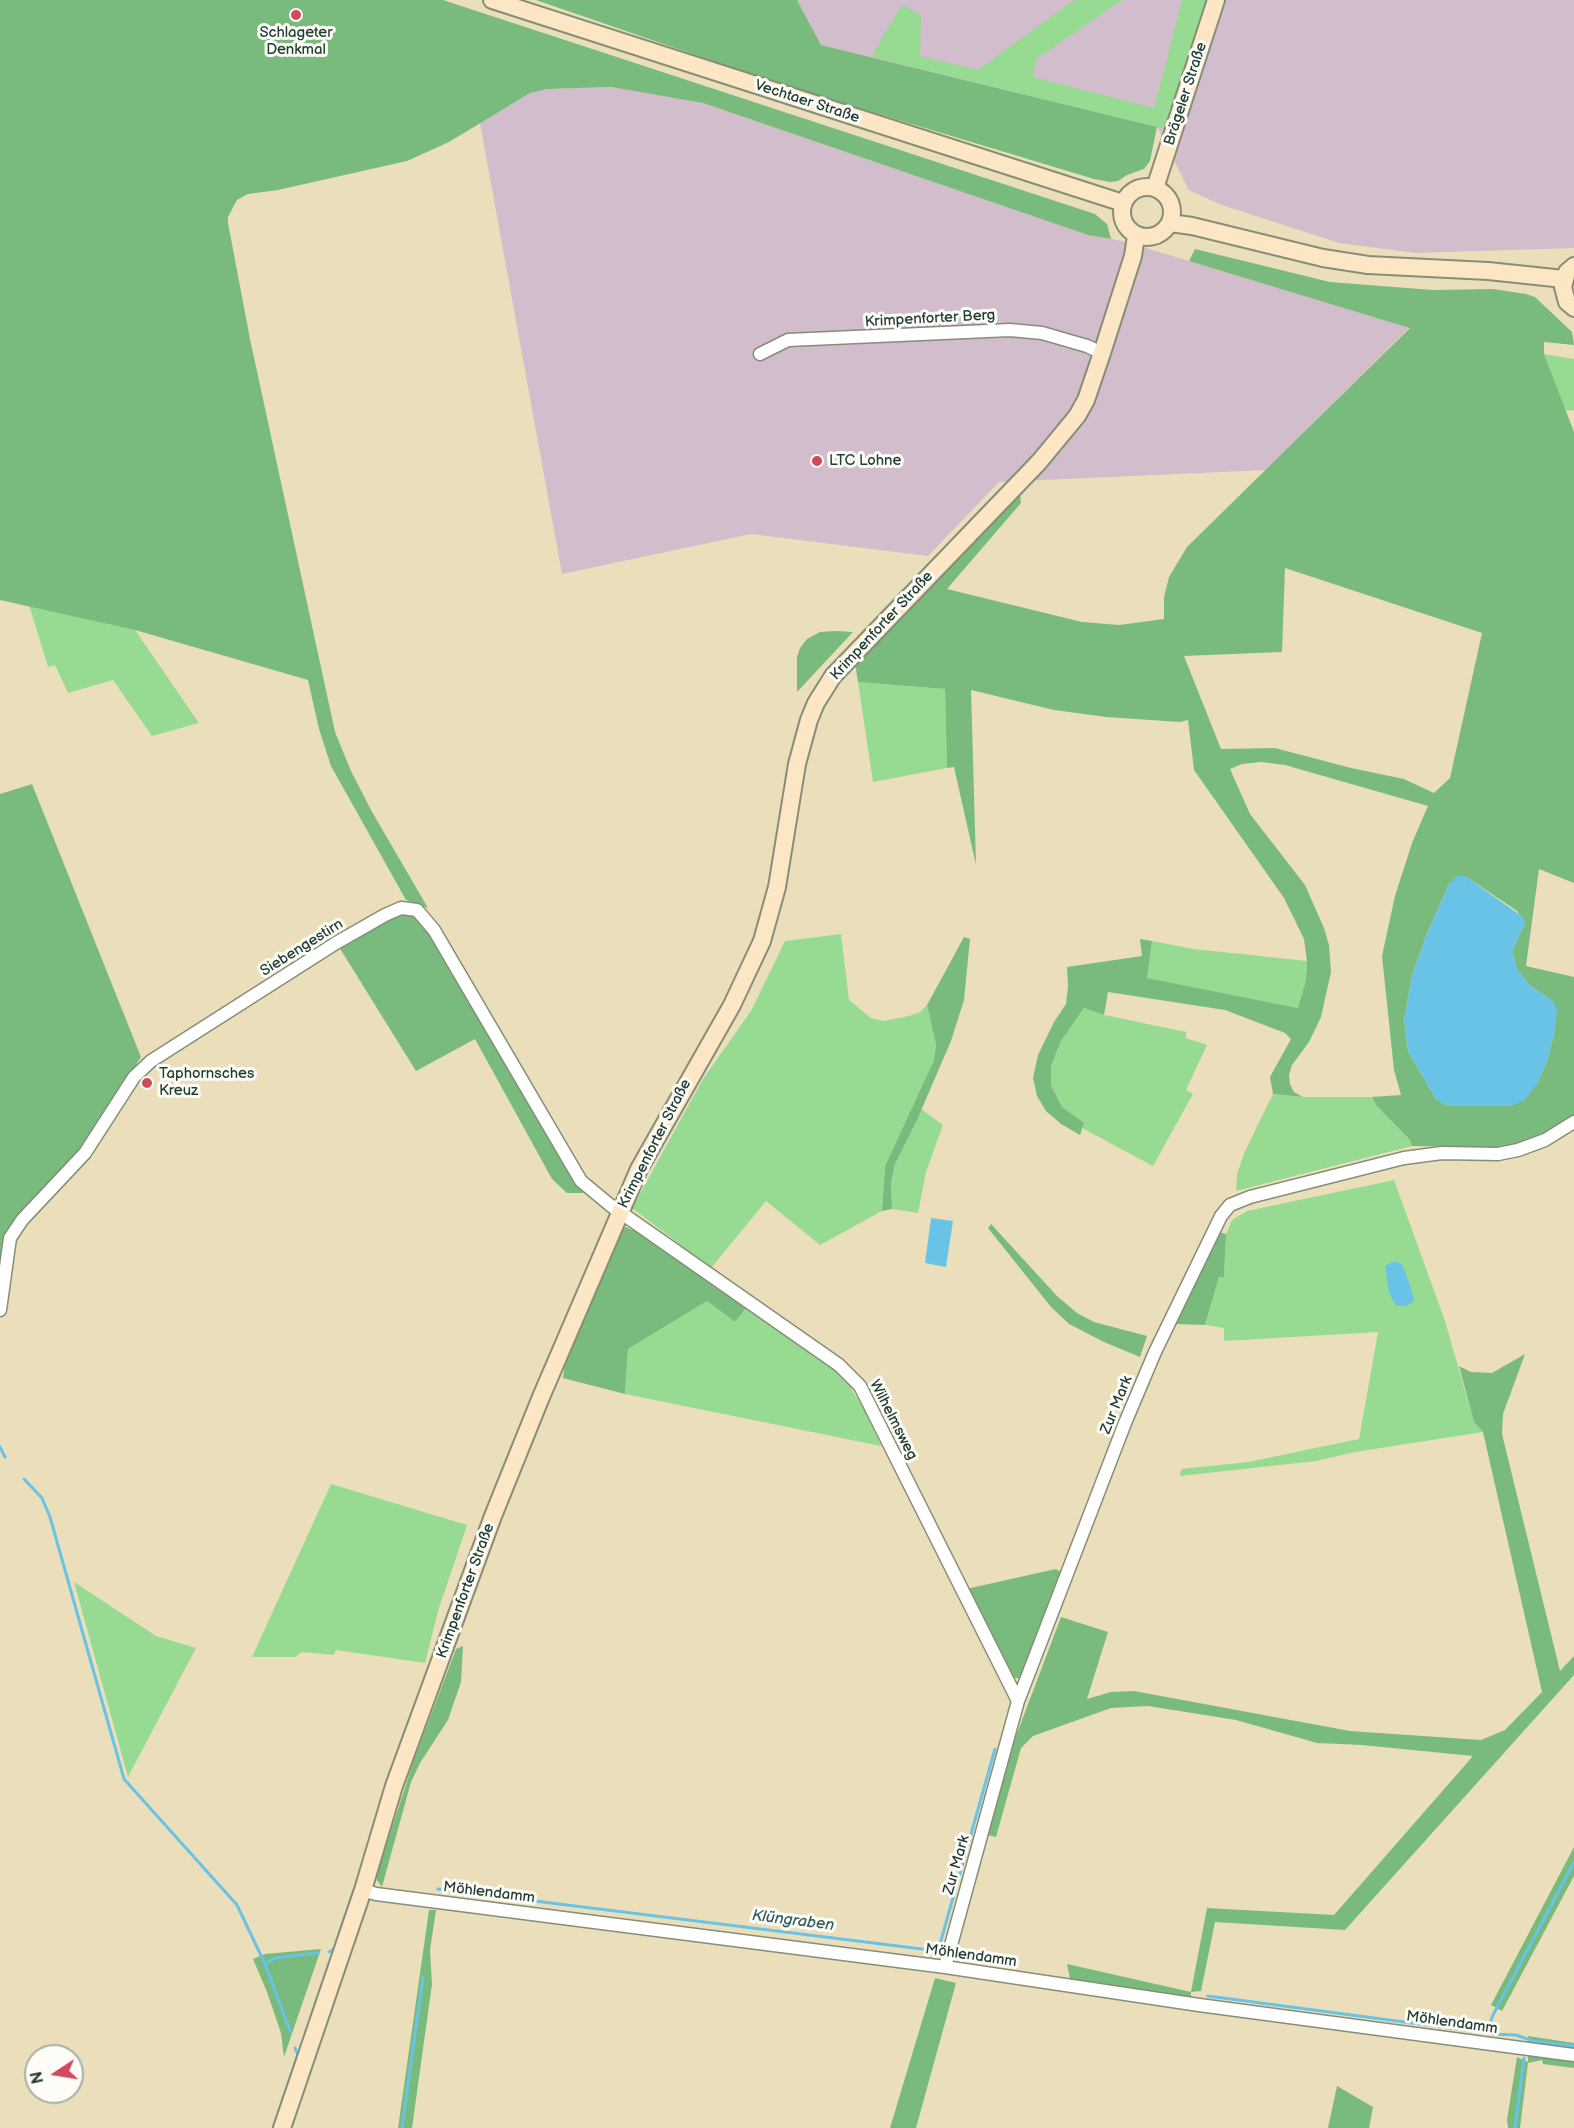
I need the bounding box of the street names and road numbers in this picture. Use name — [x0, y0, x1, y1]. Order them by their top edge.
street label: Brägeler Straße — [1161, 40, 1211, 148]
street label: Vechtaer Straße — [752, 77, 862, 127]
street label: Krimpenforter Berg — [864, 307, 996, 331]
street label: Krimpenforter Straße — [827, 568, 937, 684]
street label: Siebengestirn — [257, 915, 347, 981]
street label: Krimpenforter Straße — [615, 1076, 695, 1212]
street label: Zur Mark — [1097, 1373, 1137, 1437]
street label: Wilhelmsweg — [865, 1377, 921, 1463]
street label: Krimpenforter Straße — [433, 1521, 499, 1661]
street label: Zur Mark — [940, 1833, 974, 1897]
street label: Möhlendamm — [442, 1878, 536, 1908]
street label: Möhlendamm — [924, 1941, 1018, 1971]
street label: Möhlendamm — [1405, 2008, 1499, 2038]

